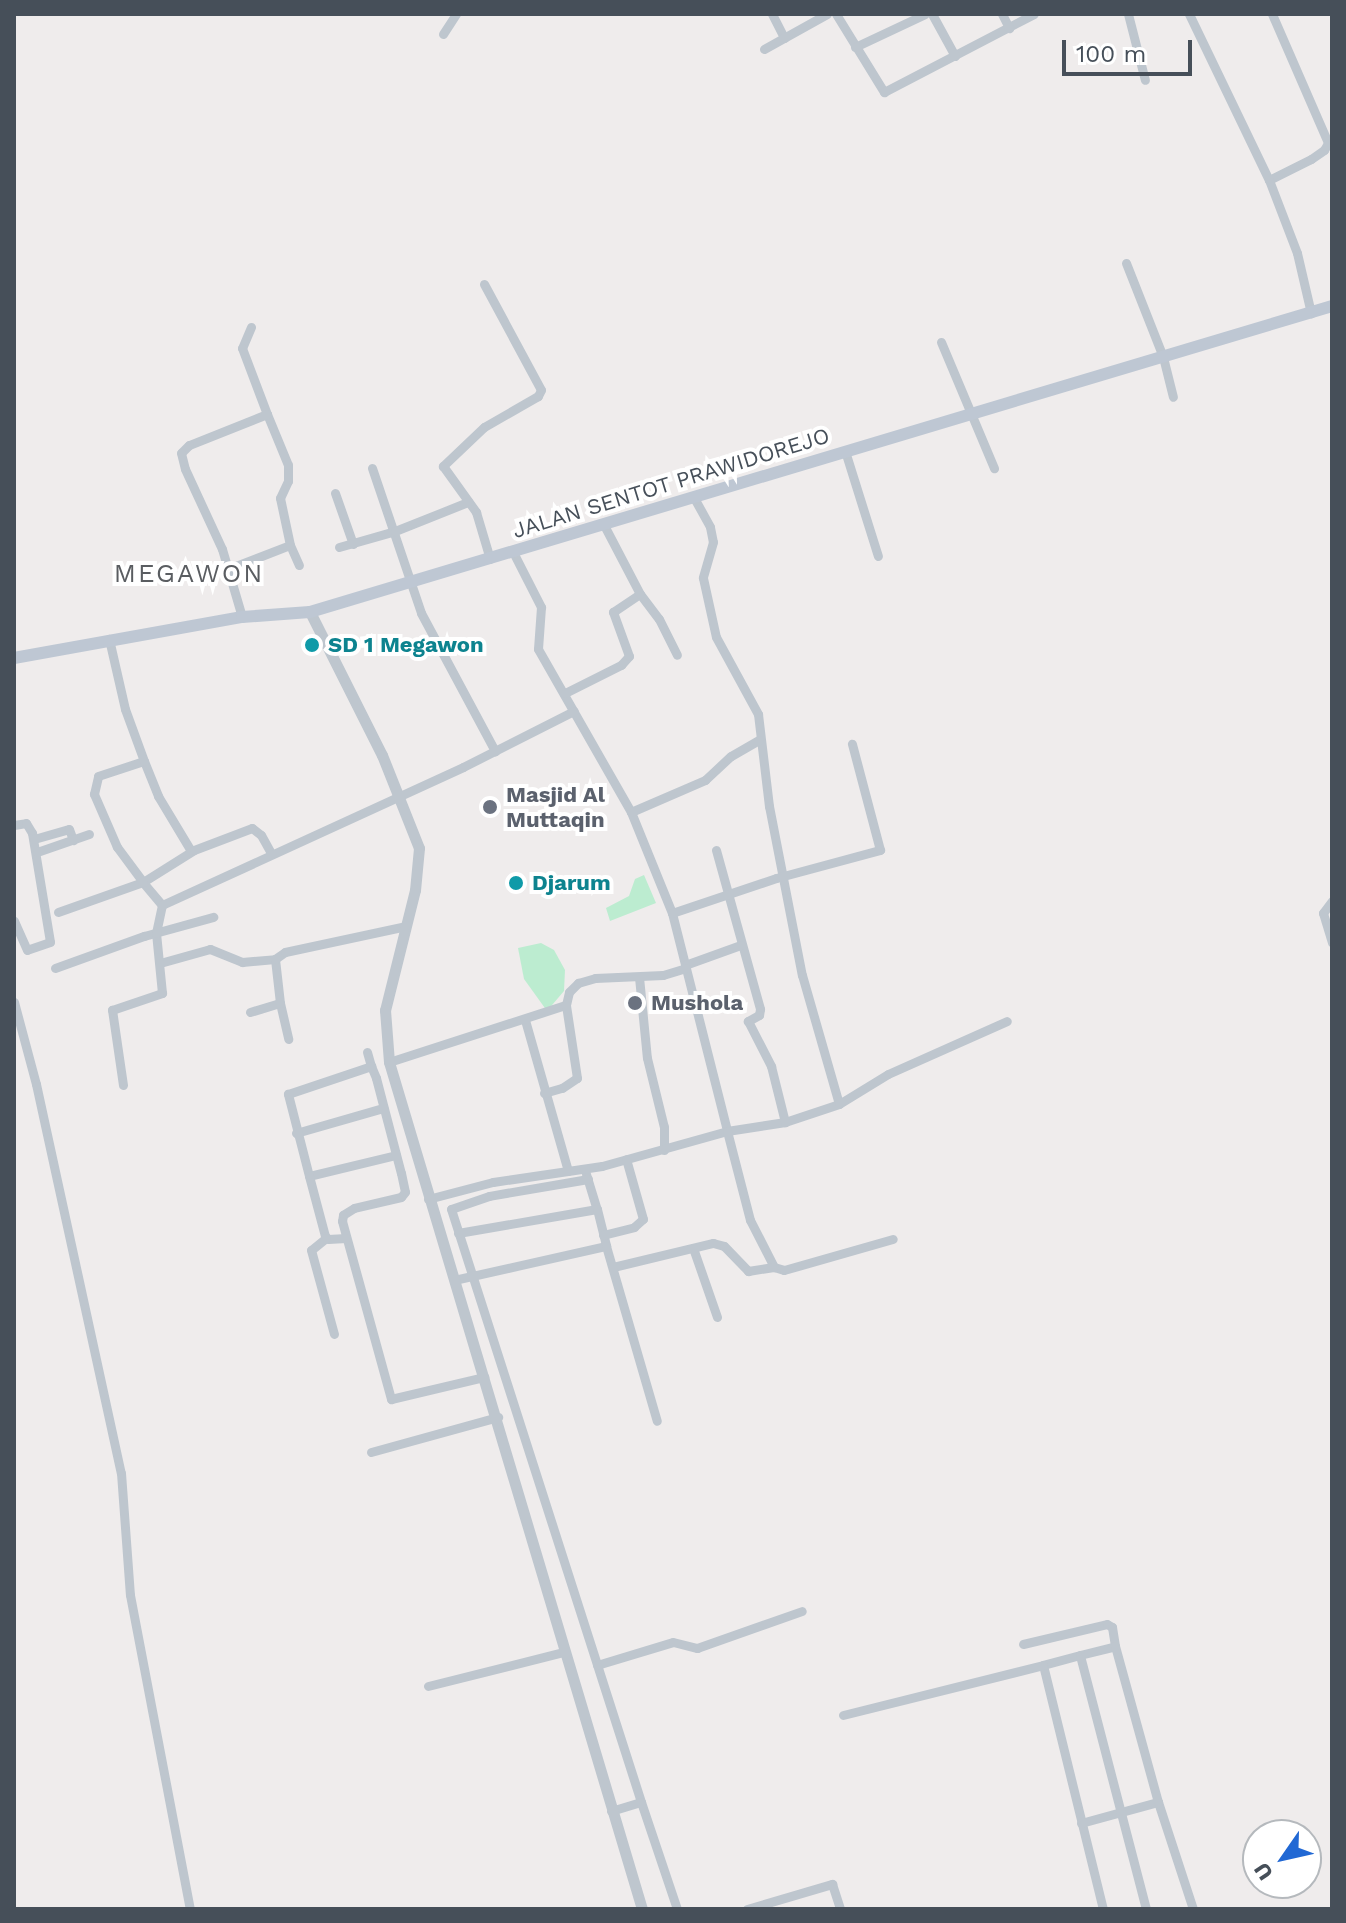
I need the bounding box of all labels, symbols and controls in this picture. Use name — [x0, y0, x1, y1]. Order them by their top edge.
scale bar — [1066, 24, 1196, 74]
text: 100 m — [1076, 40, 1146, 68]
street label: JALAN SENTOT PRAWIDOREJO — [509, 422, 833, 544]
district label: MEGAWON — [114, 558, 264, 590]
place label: SD 1 Megawon — [328, 632, 484, 658]
marker: SD 1 Megawon — [303, 636, 321, 654]
place label: Masjid Al Muttaqin — [506, 781, 605, 832]
marker: Masjid Al Muttaqin — [481, 798, 499, 816]
place label: Djarum — [532, 870, 611, 896]
marker: Djarum — [507, 874, 525, 892]
place label: Mushola — [651, 990, 743, 1016]
marker: Mushola — [626, 994, 644, 1012]
north arrow — [1242, 1819, 1322, 1899]
text: U — [1249, 1858, 1278, 1885]

